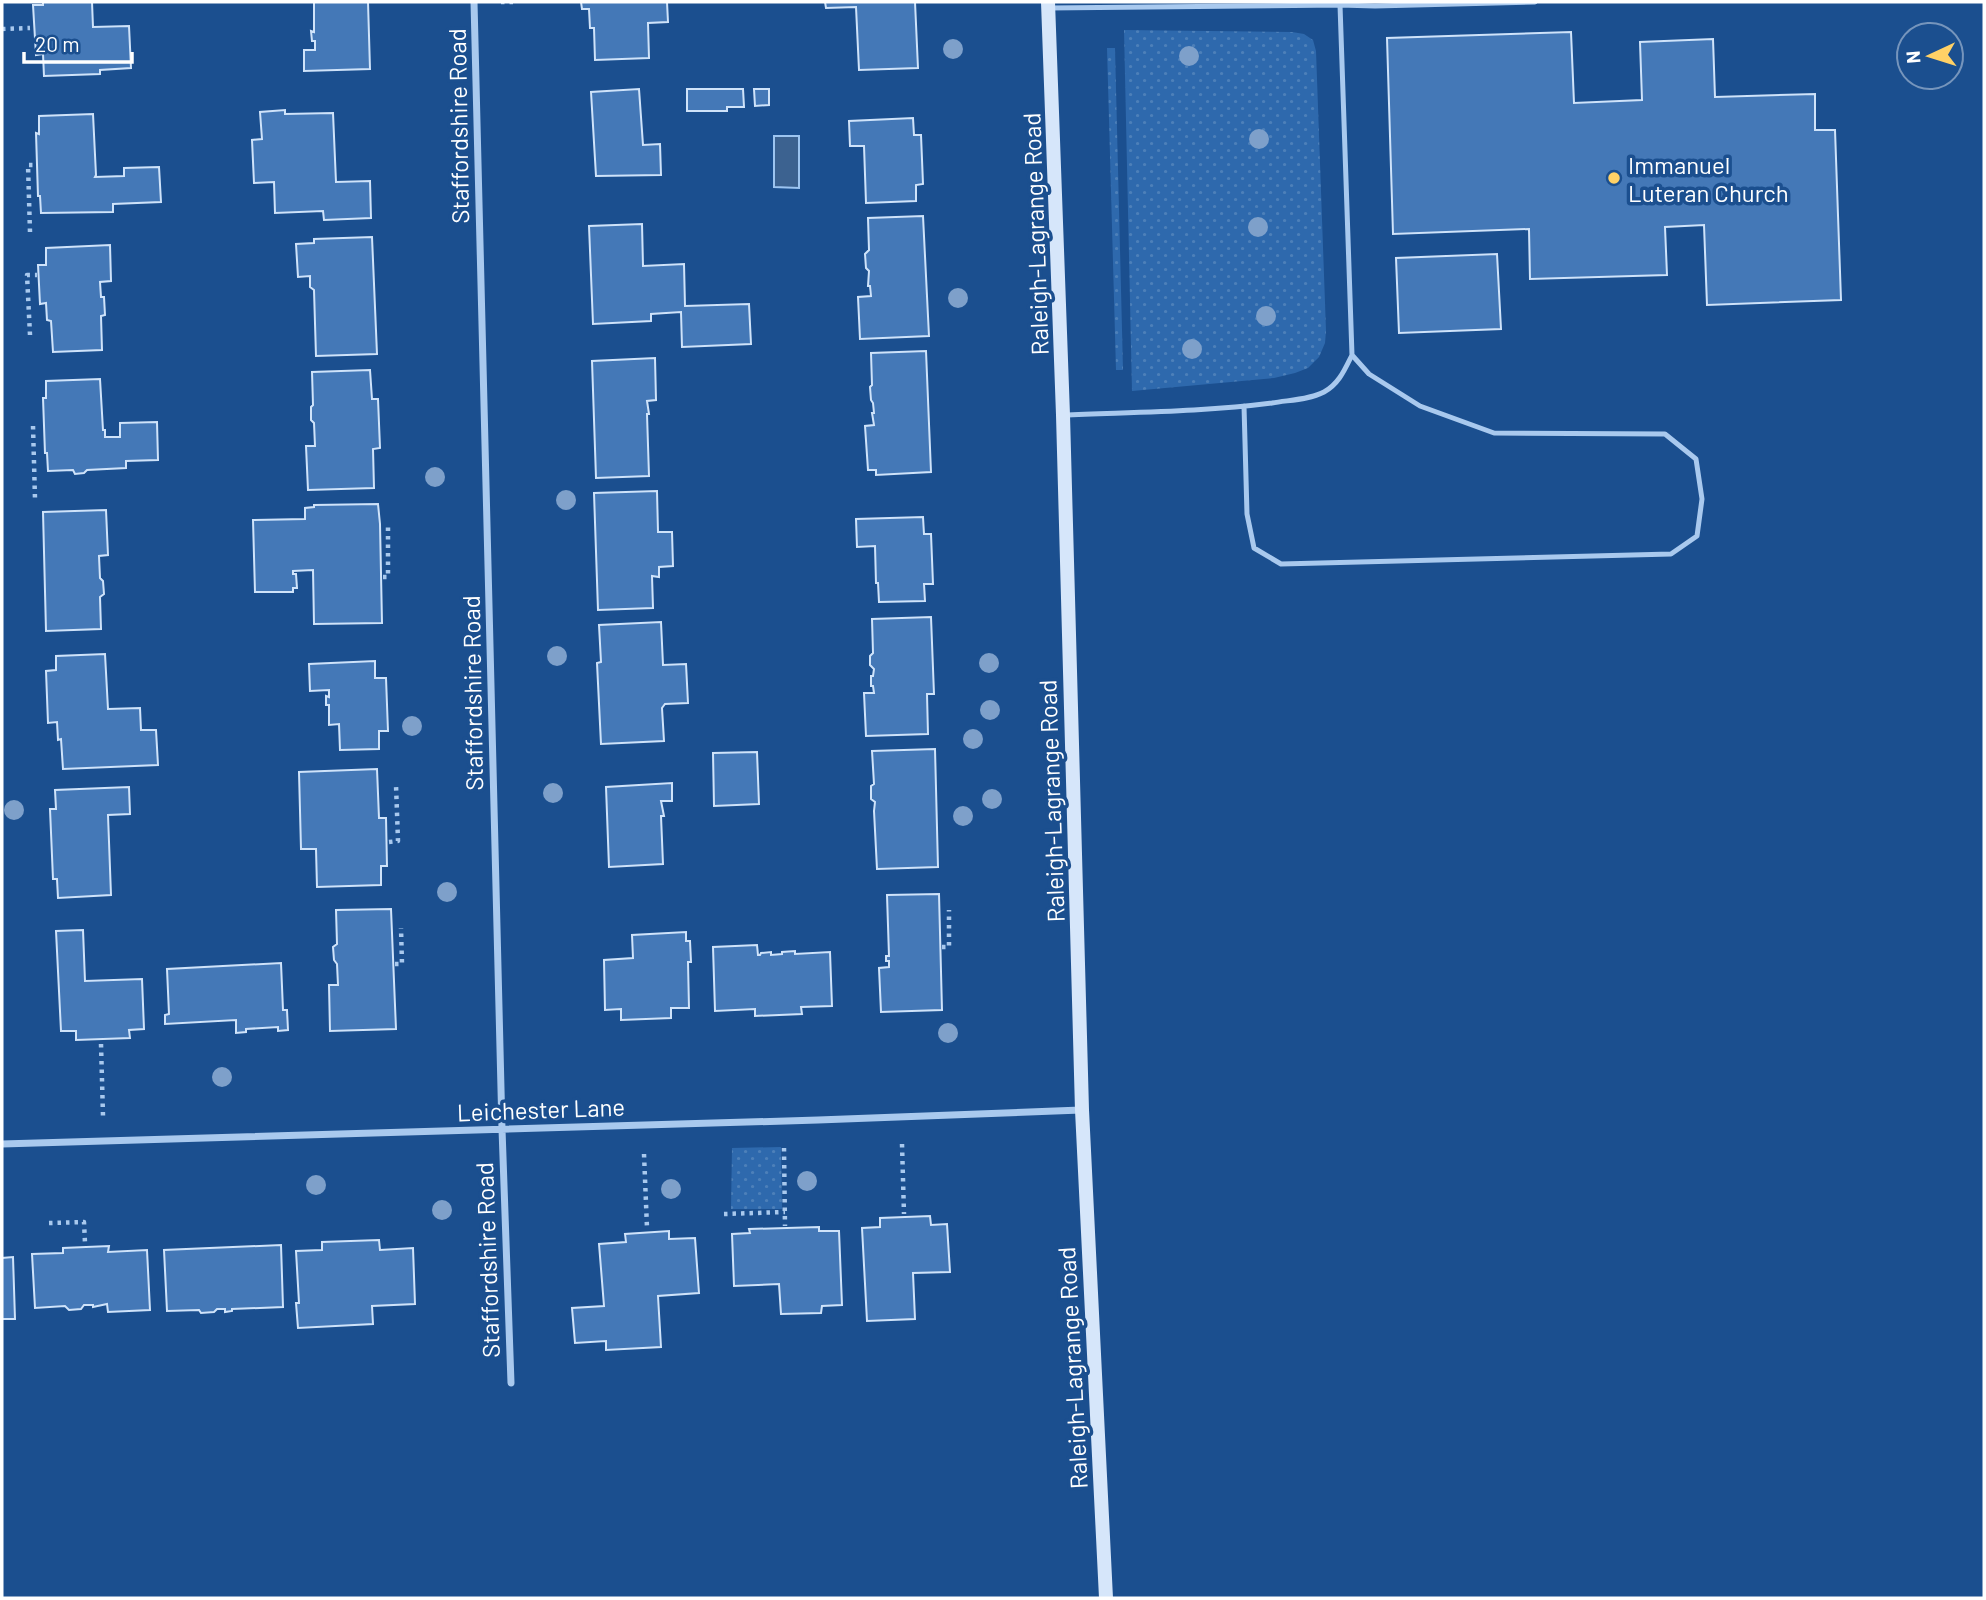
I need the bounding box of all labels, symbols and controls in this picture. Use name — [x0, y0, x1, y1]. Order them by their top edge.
scale bar — [24, 21, 133, 65]
north arrow — [1895, 21, 1965, 91]
street label: Staffordshire Road — [442, 28, 474, 224]
text: 20 m — [35, 31, 80, 56]
text: N — [1901, 50, 1924, 64]
street label: Raleigh-Lagrange Road — [1016, 112, 1054, 356]
place label: Immanuel Luteran Church — [1628, 150, 1789, 207]
marker: Immanuel Luteran Church — [1606, 170, 1622, 186]
street label: Staffordshire Road — [456, 595, 488, 791]
street label: Raleigh-Lagrange Road — [1032, 679, 1070, 923]
street label: Leichester Lane — [457, 1092, 625, 1126]
street label: Staffordshire Road — [469, 1162, 505, 1358]
street label: Raleigh-Lagrange Road — [1051, 1246, 1093, 1490]

